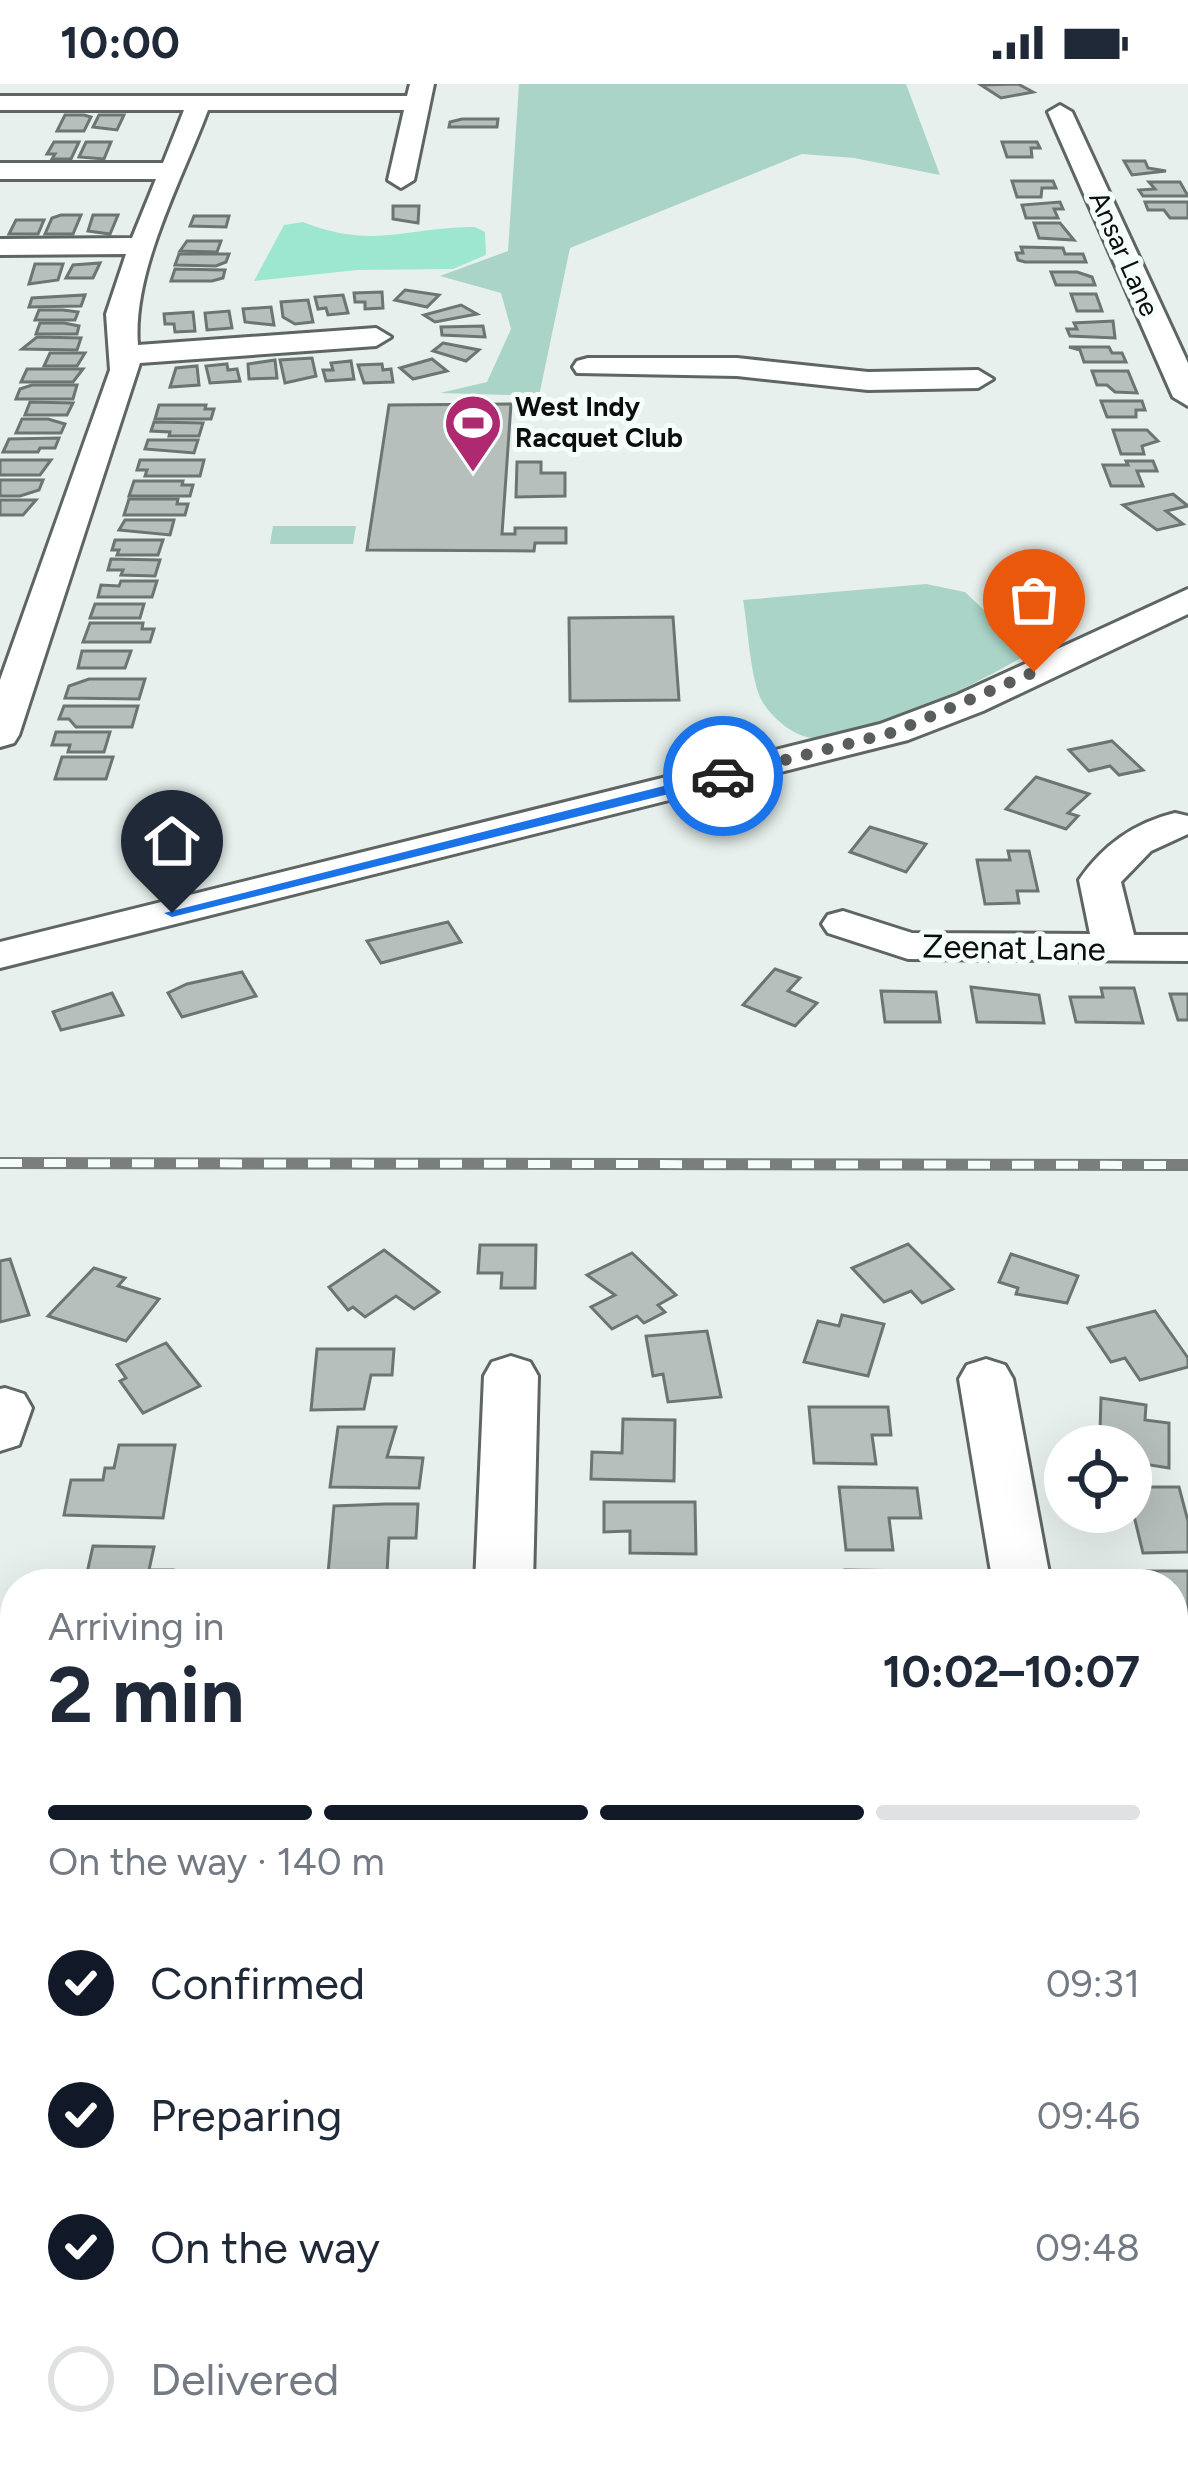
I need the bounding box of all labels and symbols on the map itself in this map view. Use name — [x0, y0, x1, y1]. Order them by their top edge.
street label: Ansar Lane — [1082, 186, 1167, 321]
place label: West Indy Racquet Club — [515, 390, 683, 454]
sports icon: West Indy Racquet Club — [442, 392, 504, 474]
pin — [983, 549, 1085, 672]
courier — [663, 716, 783, 836]
pin — [121, 790, 223, 913]
street label: Zeenat Lane — [922, 926, 1106, 969]

